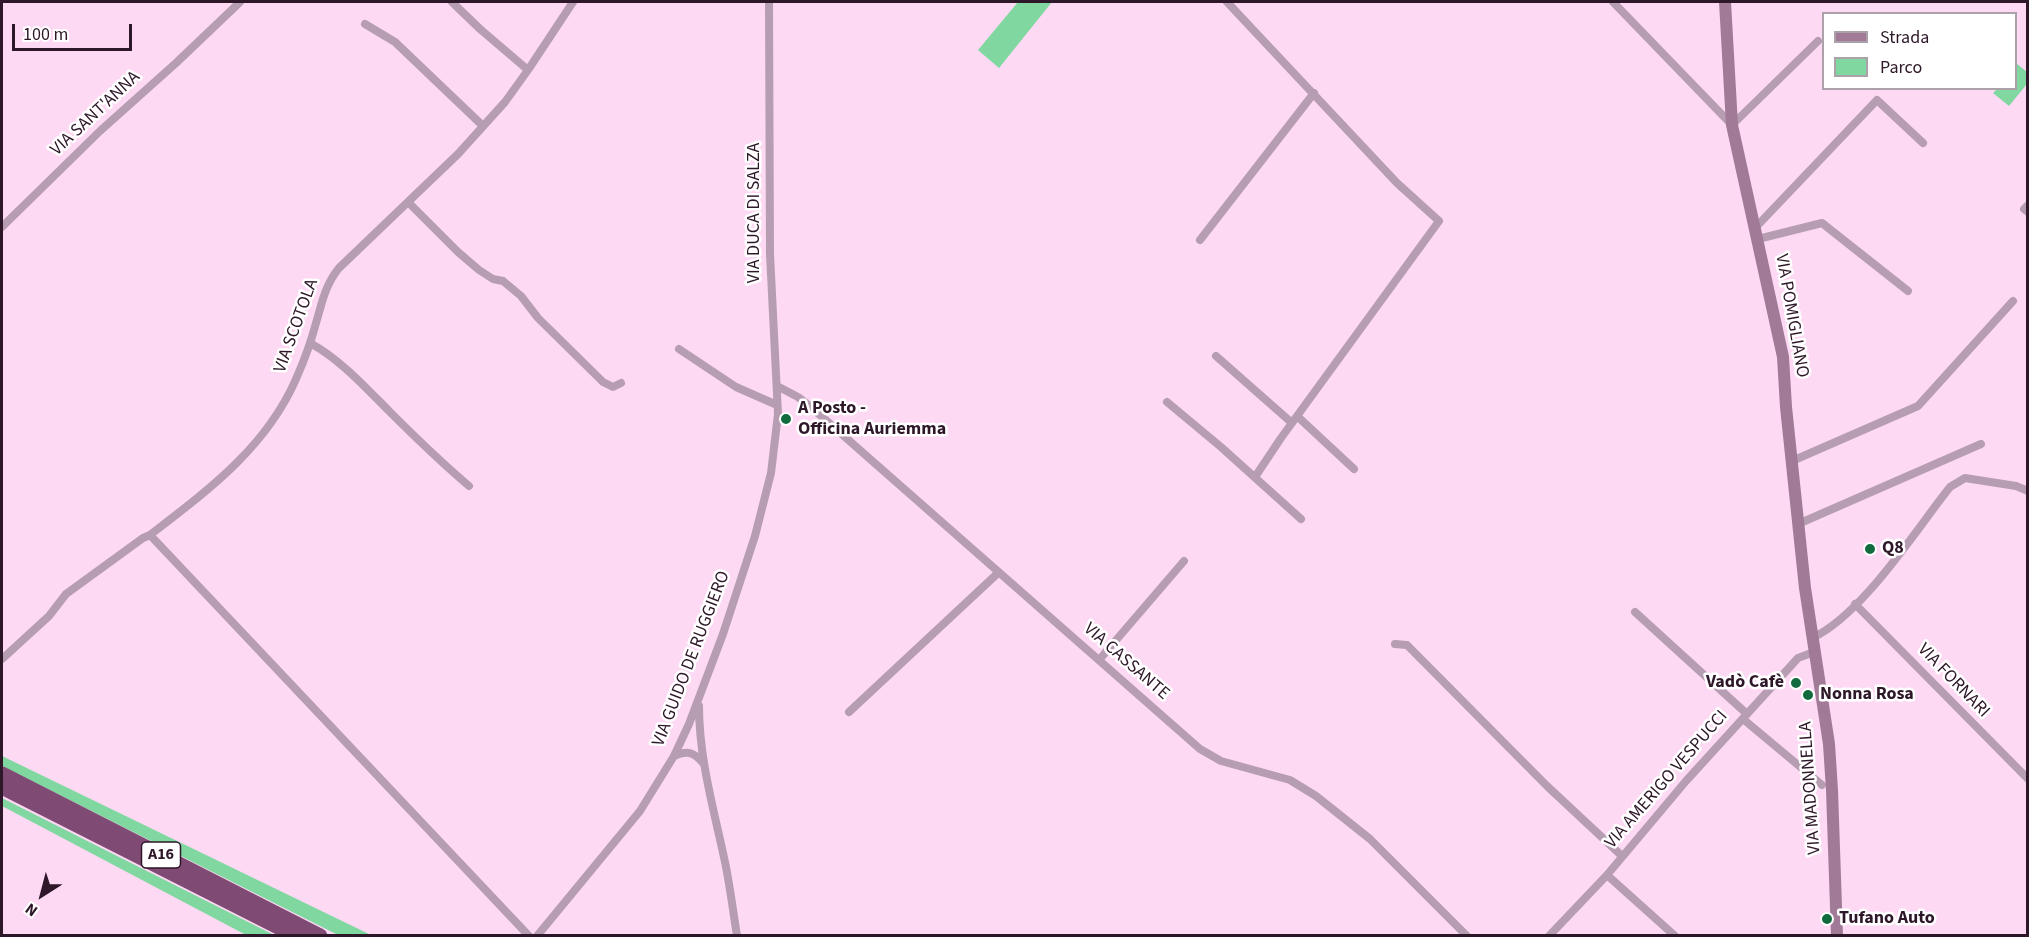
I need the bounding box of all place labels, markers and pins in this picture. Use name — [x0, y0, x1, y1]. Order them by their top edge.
place label: A Posto - Officina Auriemma — [798, 398, 946, 440]
marker: A Posto - Officina Auriemma — [779, 412, 793, 426]
place label: Q8 — [1882, 538, 1904, 560]
marker: Q8 — [1863, 542, 1877, 556]
place label: Vadò Cafè — [1706, 672, 1784, 694]
marker: Vadò Cafè — [1789, 676, 1803, 690]
place label: Nonna Rosa — [1820, 684, 1914, 706]
marker: Nonna Rosa — [1801, 688, 1815, 702]
place label: Tufano Auto — [1839, 908, 1935, 930]
marker: Tufano Auto — [1820, 912, 1834, 926]

